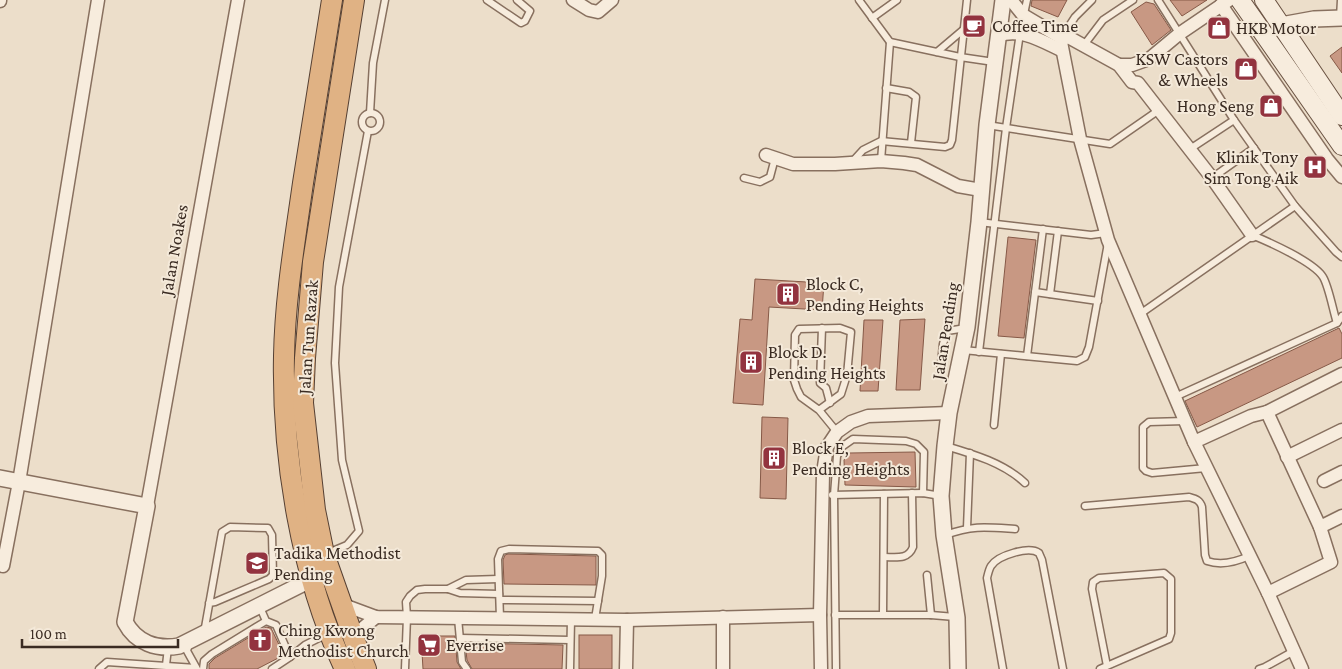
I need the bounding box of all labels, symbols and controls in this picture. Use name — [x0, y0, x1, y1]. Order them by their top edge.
cafe icon: Coffee Time — [961, 13, 987, 39]
shop icon: HKB Motor — [1206, 15, 1232, 41]
place label: Coffee Time — [992, 16, 1078, 36]
place label: HKB Motor — [1236, 18, 1317, 38]
place label: KSW Castors & Wheels — [1136, 49, 1228, 90]
shop icon: KSW Castors & Wheels — [1233, 56, 1259, 82]
shop icon: Hong Seng — [1258, 93, 1284, 119]
place label: Hong Seng — [1177, 96, 1254, 116]
place label: Klinik Tony Sim Tong Aik — [1204, 147, 1299, 188]
hospital icon: Klinik Tony Sim Tong Aik — [1302, 154, 1328, 180]
street label: Jalan Noakes — [156, 203, 192, 299]
place label: Block C, Pending Heights — [806, 274, 924, 315]
street label: Jalan Tun Razak — [294, 279, 322, 397]
street label: Jalan Pending — [927, 280, 963, 383]
building icon: Block C, Pending Heights — [775, 281, 801, 307]
place label: Block D. Pending Heights — [768, 342, 886, 383]
building icon: Block D. Pending Heights — [738, 349, 764, 375]
place label: Block E, Pending Heights — [792, 438, 910, 479]
building icon: Block E, Pending Heights — [761, 445, 787, 471]
place label: Tadika Methodist Pending — [274, 543, 402, 584]
school or university icon: Tadika Methodist Pending — [244, 550, 270, 576]
scale bar — [22, 616, 179, 648]
place label: Ching Kwong Methodist Church — [278, 620, 409, 661]
text: 100 m — [30, 626, 67, 642]
church icon: Ching Kwong Methodist Church — [247, 627, 273, 653]
supermarket icon: Everrise — [416, 632, 442, 658]
place label: Everrise — [446, 635, 504, 655]

